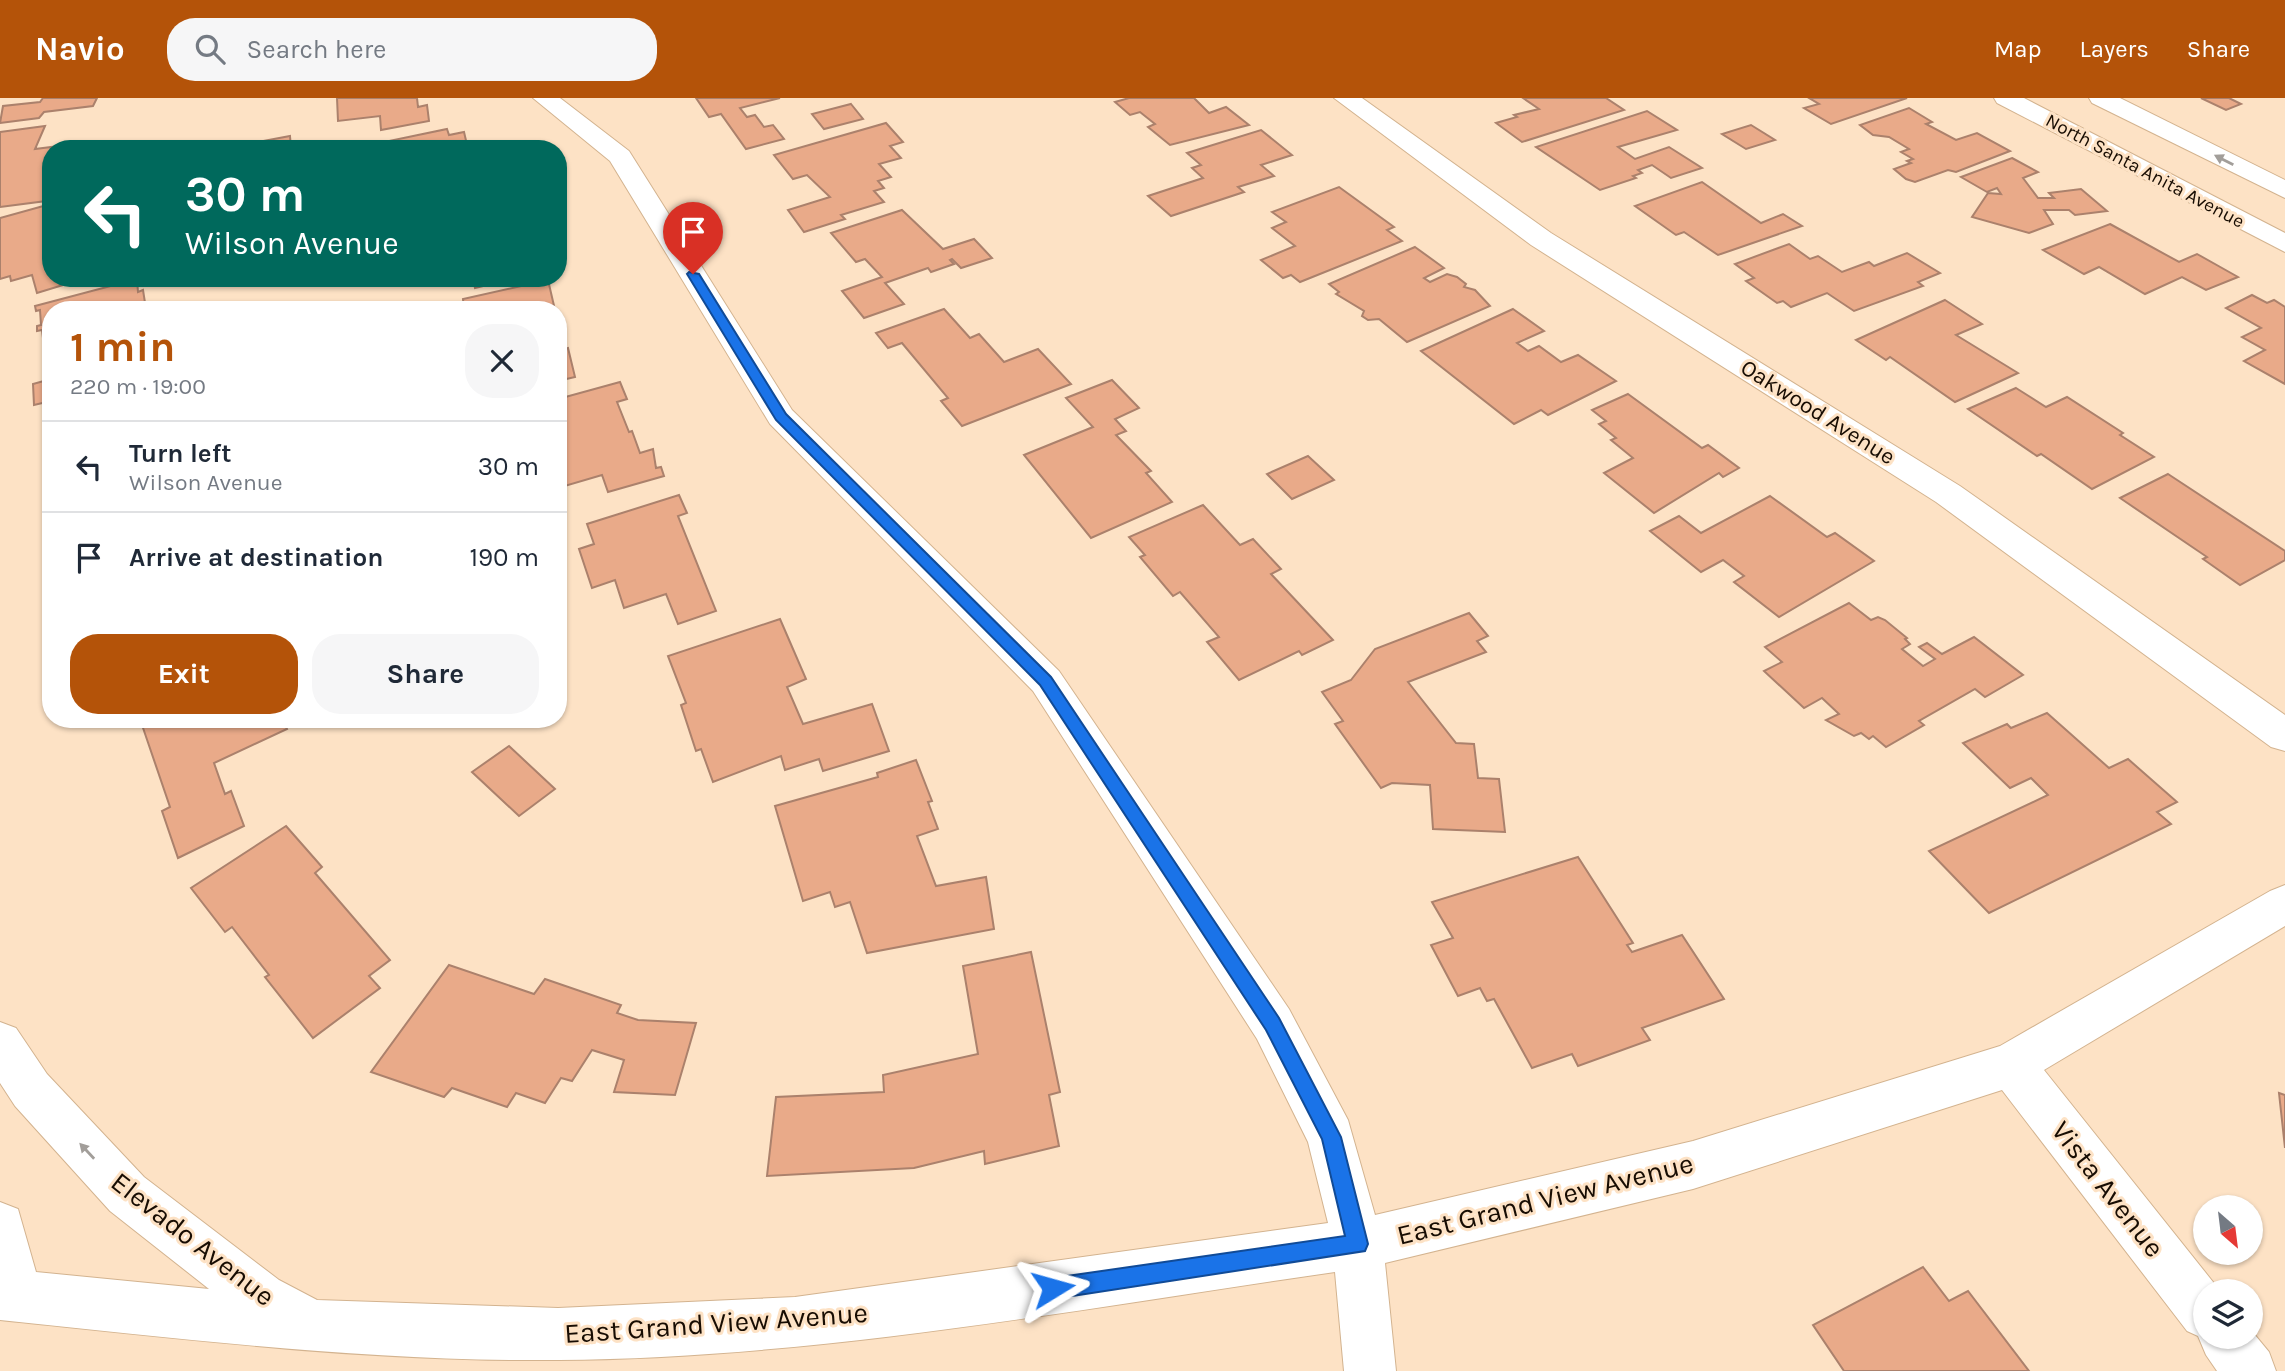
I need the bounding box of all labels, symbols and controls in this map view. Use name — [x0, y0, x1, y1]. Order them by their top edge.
search box — [167, 18, 657, 81]
text: Navio — [35, 30, 125, 68]
icon: search — [191, 30, 229, 68]
text: Search here — [247, 34, 386, 65]
text: Map — [1994, 35, 2042, 63]
text: Layers — [2080, 35, 2149, 63]
text: Share — [2187, 35, 2250, 63]
street label: North Santa Anita Avenue — [2042, 109, 2248, 233]
one-way arrow — [2214, 154, 2234, 165]
text: 30 m — [185, 166, 305, 223]
icon: left — [70, 168, 161, 259]
pin — [663, 202, 723, 274]
icon: arrive — [674, 213, 712, 251]
text: Wilson Avenue — [185, 225, 399, 262]
text: 1 min — [70, 322, 175, 372]
button: close — [465, 324, 539, 398]
street label: Oakwood Avenue — [1736, 354, 1900, 470]
text: 220 m · 19:00 — [70, 373, 206, 400]
text: Turn left — [129, 438, 231, 469]
icon: left — [70, 448, 108, 486]
text: 30 m — [478, 451, 539, 482]
text: Wilson Avenue — [129, 469, 283, 496]
icon: arrive — [70, 539, 108, 577]
text: Arrive at destination — [129, 542, 383, 573]
text: 190 m — [469, 542, 539, 573]
button: Exit — [70, 634, 298, 714]
button: Share — [312, 634, 539, 714]
street label: Vista Avenue — [2045, 1114, 2171, 1264]
one-way arrow — [80, 1143, 96, 1160]
street label: East Grand View Avenue — [1393, 1146, 1697, 1252]
street label: Elevado Avenue — [105, 1165, 281, 1313]
north arrow — [2193, 1195, 2263, 1265]
map controls — [2193, 1195, 2263, 1349]
position arrow — [1016, 1251, 1090, 1325]
button: layers — [2193, 1279, 2263, 1349]
street label: East Grand View Avenue — [563, 1296, 869, 1350]

